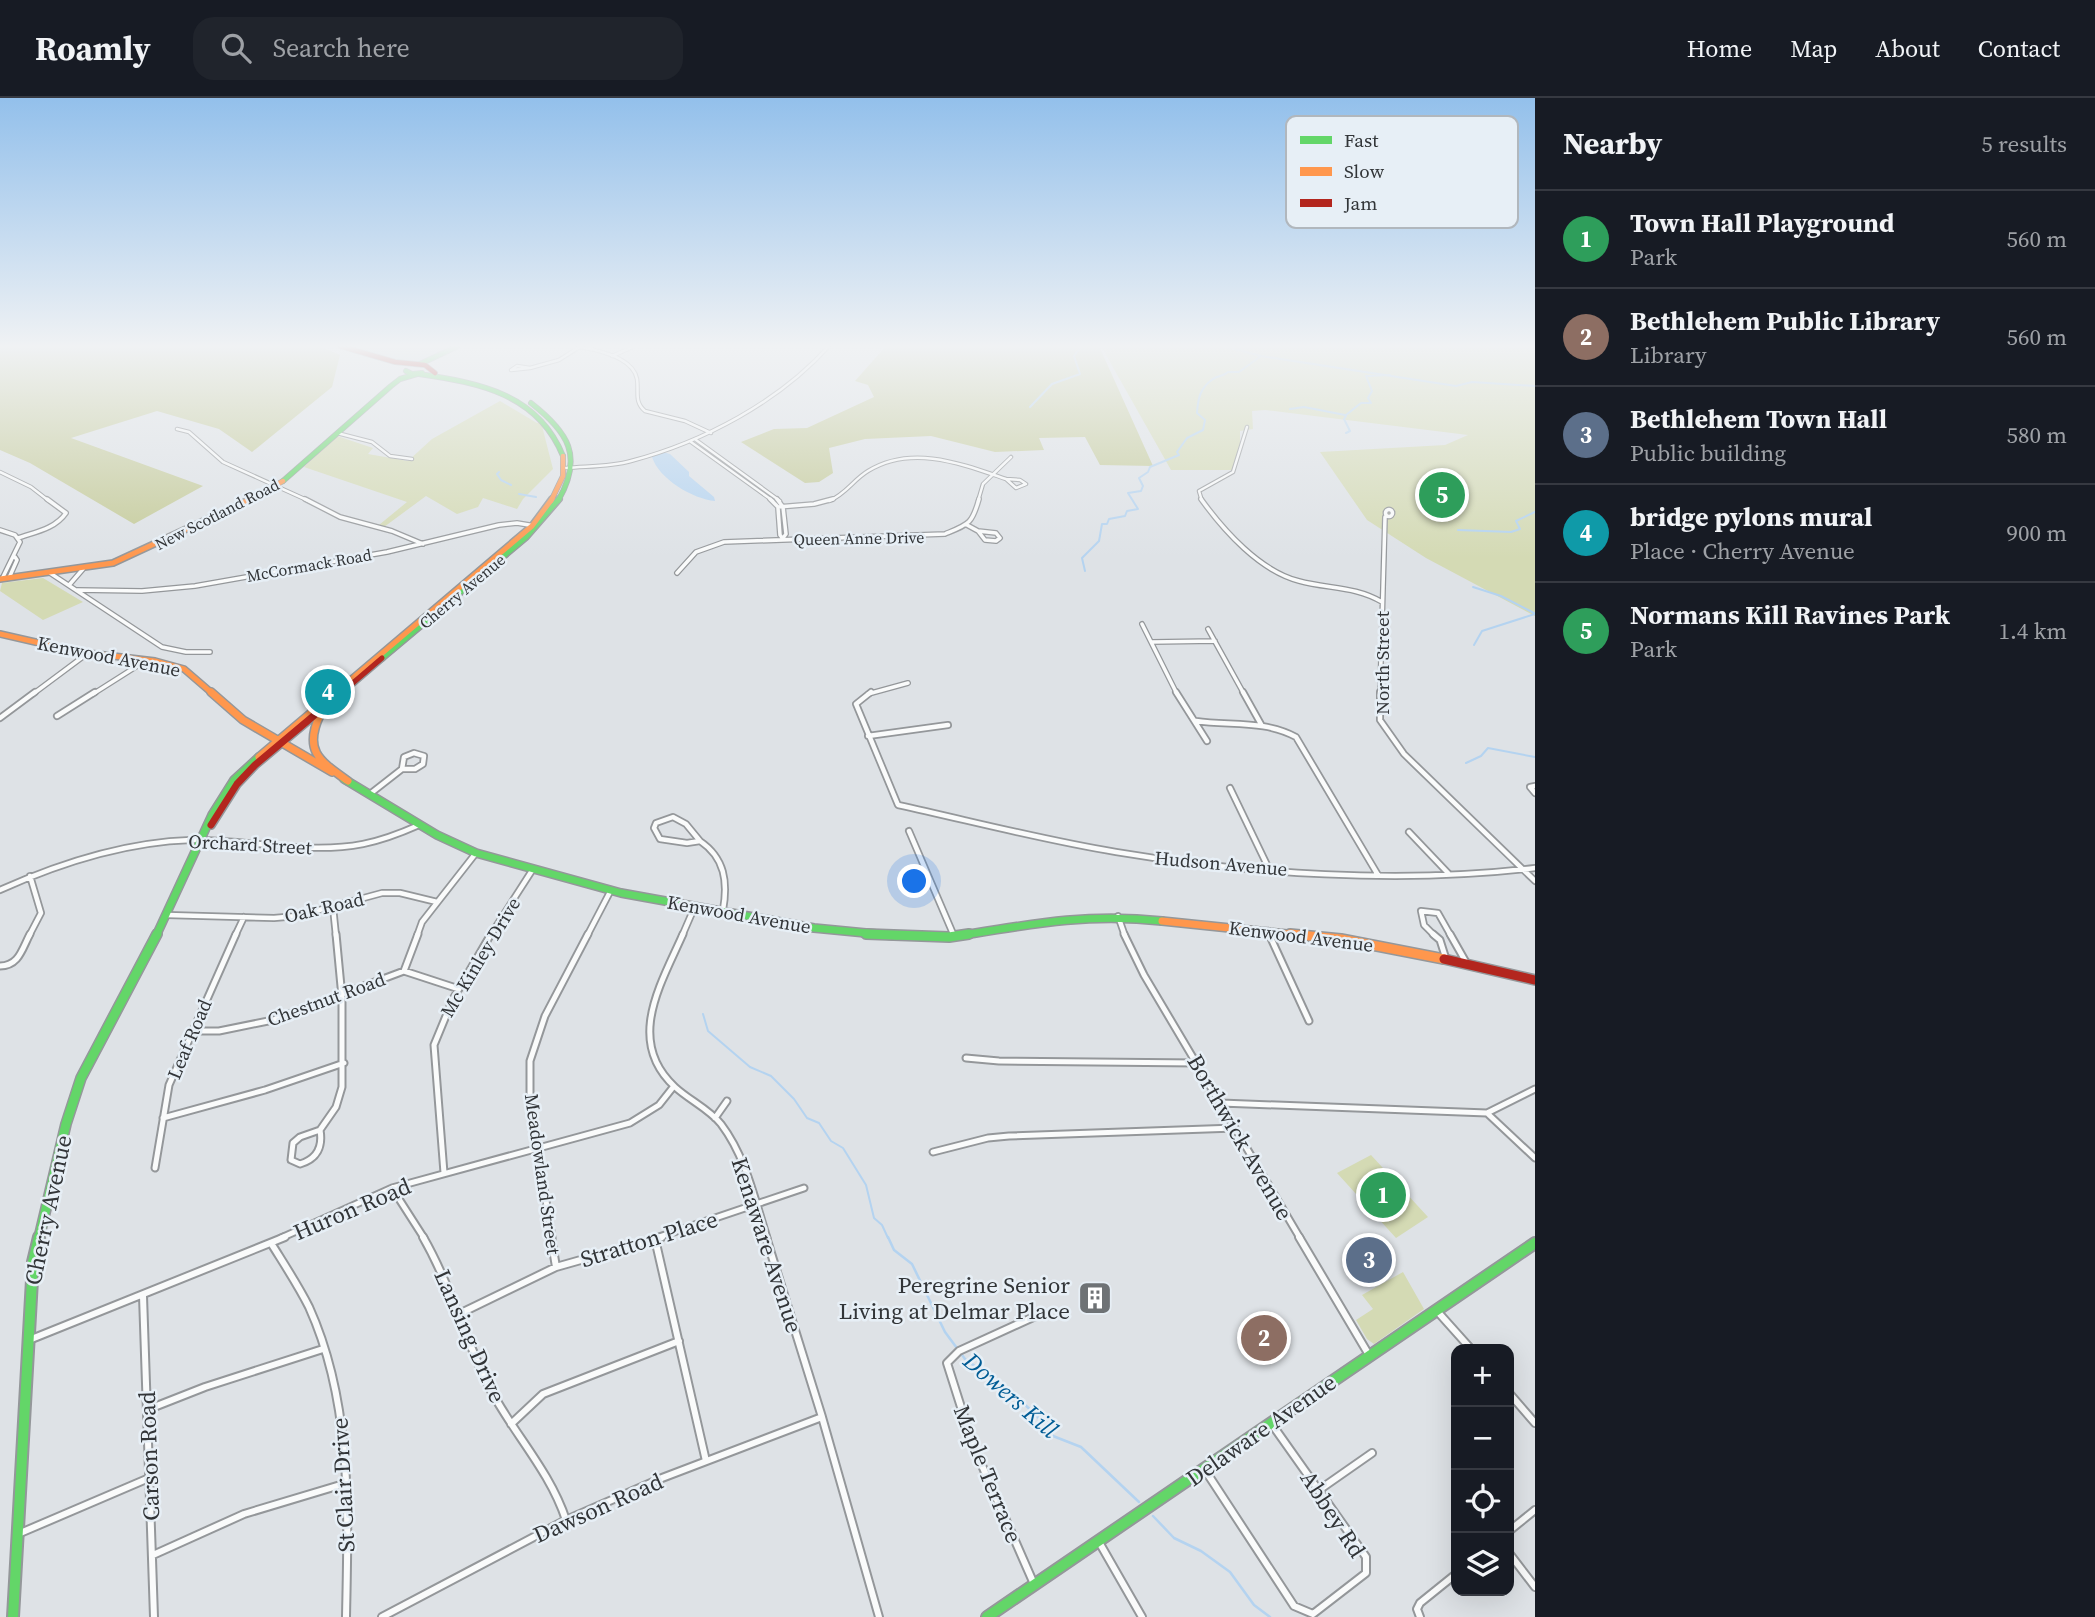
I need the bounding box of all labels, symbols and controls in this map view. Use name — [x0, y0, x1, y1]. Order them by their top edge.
search box — [193, 17, 683, 80]
text: Roamly — [35, 26, 151, 71]
icon: search — [217, 29, 255, 67]
text: Search here — [273, 30, 410, 66]
text: Home — [1687, 32, 1752, 65]
text: Map — [1790, 32, 1837, 65]
text: About — [1875, 32, 1940, 65]
text: Contact — [1978, 32, 2060, 65]
legend — [1286, 116, 1518, 228]
text: Nearby — [1563, 123, 1662, 164]
text: Fast — [1344, 127, 1379, 153]
text: 5 results — [1981, 128, 2067, 160]
text: Slow — [1344, 158, 1385, 184]
text: Jam — [1343, 190, 1377, 216]
text: Town Hall Playground — [1630, 205, 1894, 241]
text: 1 — [1580, 223, 1592, 255]
text: 560 m — [2006, 223, 2067, 255]
text: Park — [1630, 241, 1677, 273]
text: Bethlehem Public Library — [1630, 303, 1940, 339]
text: 2 — [1580, 321, 1592, 353]
text: 560 m — [2006, 321, 2067, 353]
text: Library — [1630, 339, 1707, 371]
text: Bethlehem Town Hall — [1630, 401, 1887, 437]
text: 3 — [1580, 419, 1592, 451]
text: 580 m — [2006, 419, 2067, 451]
text: Public building — [1630, 437, 1786, 469]
pin: 5 — [1419, 469, 1465, 521]
street label: New Scotland Road — [151, 473, 283, 555]
text: bridge pylons mural — [1630, 499, 1872, 535]
text: 4 — [1580, 517, 1592, 549]
text: 900 m — [2006, 517, 2067, 549]
street label: Queen Anne Drive — [793, 526, 925, 550]
text: Place · Cherry Avenue — [1630, 535, 1855, 567]
street label: McCormack Road — [245, 543, 373, 587]
street label: Cherry Avenue — [414, 548, 510, 634]
text: Normans Kill Ravines Park — [1630, 597, 1950, 633]
street label: North Street — [1369, 610, 1395, 715]
text: 5 — [1580, 615, 1592, 647]
text: 1.4 km — [1998, 615, 2067, 647]
street label: Kenwood Avenue — [35, 629, 183, 683]
text: Park — [1630, 633, 1677, 665]
pin: 4 — [305, 666, 351, 718]
street label: Orchard Street — [188, 828, 313, 860]
street label: Hudson Avenue — [1154, 844, 1288, 882]
your location — [897, 864, 931, 898]
street label: Oak Road — [282, 885, 367, 929]
street label: Kenwood Avenue — [665, 889, 813, 939]
street label: Mc Kinley Drive — [434, 892, 526, 1022]
street label: Kenwood Avenue — [1227, 914, 1375, 958]
street label: Chestnut Road — [263, 966, 389, 1032]
street label: Leaf Road — [160, 995, 218, 1083]
street label: Borthwick Avenue — [1179, 1048, 1301, 1226]
street label: Meadowland Street — [519, 1092, 567, 1257]
street label: Cherry Avenue — [17, 1132, 79, 1288]
street label: Kenaware Avenue — [724, 1153, 810, 1337]
pin: 1 — [1360, 1169, 1406, 1221]
street label: Huron Road — [288, 1170, 416, 1248]
street label: Stratton Place — [576, 1203, 722, 1275]
pin: 3 — [1346, 1234, 1392, 1286]
street label: Lansing Drive — [426, 1264, 514, 1408]
place label: Peregrine Senior Living at Delmar Place — [839, 1269, 1070, 1327]
building icon: Peregrine Senior Living at Delmar Place — [1076, 1279, 1114, 1317]
pin: 2 — [1241, 1312, 1287, 1364]
water label: Dowers Kill — [956, 1344, 1066, 1446]
map controls — [1451, 1344, 1514, 1596]
button: + — [1451, 1344, 1514, 1407]
street label: Delaware Avenue — [1179, 1366, 1343, 1494]
street label: Carson Road — [131, 1391, 167, 1521]
street label: Maple Terrace — [946, 1400, 1030, 1548]
button: − — [1451, 1407, 1514, 1470]
street label: St Clair Drive — [323, 1417, 363, 1553]
street label: Abbey Rd — [1293, 1464, 1373, 1564]
street label: Dawson Road — [528, 1465, 668, 1551]
button: locate — [1451, 1470, 1514, 1533]
button: layers — [1451, 1533, 1514, 1596]

